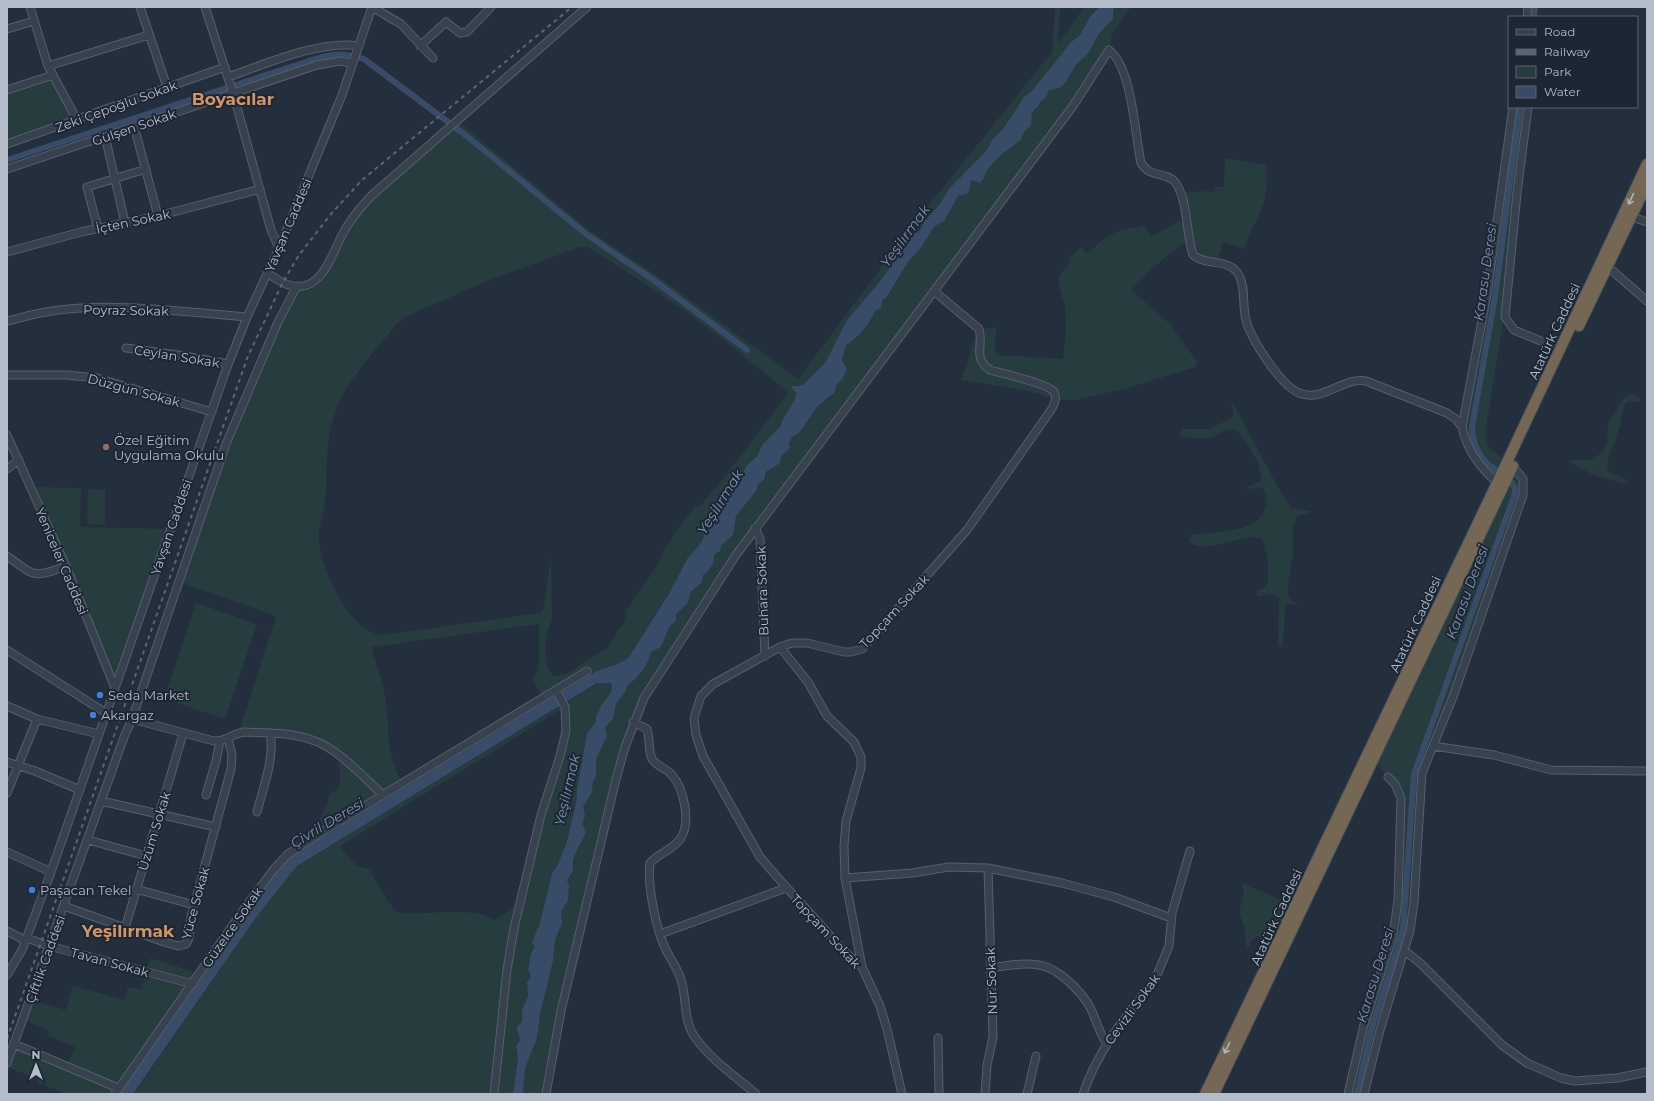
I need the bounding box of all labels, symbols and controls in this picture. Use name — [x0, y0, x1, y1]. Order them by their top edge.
legend — [1508, 16, 1638, 108]
text: Road — [1544, 24, 1575, 39]
text: Railway — [1544, 44, 1590, 59]
text: Park — [1544, 64, 1572, 79]
street label: Zeki Çepoğlu Sokak — [53, 76, 179, 135]
text: Water — [1544, 84, 1581, 99]
district label: Boyacılar — [192, 89, 274, 109]
street label: Gülşen Sokak — [90, 105, 178, 149]
street label: Yavşan Caddesi — [261, 176, 315, 274]
one-way arrow — [1627, 193, 1634, 205]
water label: Yeşilırmak — [876, 201, 934, 271]
street label: İçten Sokak — [94, 205, 172, 237]
water label: Karasu Deresi — [1469, 222, 1501, 322]
street label: Atatürk Caddesi — [1525, 280, 1583, 382]
street label: Poyraz Sokak — [83, 301, 169, 319]
street label: Ceylan Sokak — [133, 341, 221, 371]
street label: Düzgün Sokak — [86, 370, 182, 410]
place label: Özel Eğitim Uygulama Okulu — [114, 432, 224, 463]
marker: Özel Eğitim Uygulama Okulu — [101, 442, 111, 452]
water label: Yeşilırmak — [693, 466, 747, 538]
street label: Yavşan Caddesi — [147, 477, 195, 577]
street label: Yeniceler Caddesi — [32, 505, 92, 617]
water label: Karasu Deresi — [1442, 542, 1492, 641]
street label: Buhara Sokak — [752, 546, 772, 636]
street label: Topçam Sokak — [856, 571, 932, 651]
street label: Atatürk Caddesi — [1386, 573, 1444, 675]
place label: Seda Market — [108, 687, 190, 703]
marker: Seda Market — [95, 690, 105, 700]
place label: Akargaz — [101, 707, 154, 723]
marker: Akargaz — [88, 710, 98, 720]
water label: Yeşilırmak — [550, 752, 584, 828]
street label: Üzüm Sokak — [134, 789, 174, 873]
water label: Çivril Deresi — [287, 794, 367, 852]
street label: Yüce Sokak — [178, 865, 212, 941]
street label: Atatürk Caddesi — [1247, 866, 1305, 968]
place label: Paşacan Tekel — [40, 882, 131, 898]
street label: Güzelce Sokak — [198, 884, 266, 970]
marker: Paşacan Tekel — [27, 885, 37, 895]
street label: Topçam Sokak — [788, 891, 864, 971]
street label: Çiftlik Caddesi — [22, 913, 68, 1005]
district label: Yeşilırmak — [81, 921, 175, 942]
water label: Karasu Deresi — [1352, 925, 1398, 1025]
street label: Tavan Sokak — [69, 944, 151, 980]
street label: Nur Sokak — [982, 947, 1000, 1015]
street label: Cevizli Sokak — [1101, 970, 1163, 1047]
one-way arrow — [1223, 1042, 1230, 1054]
north arrow — [16, 1045, 56, 1085]
text: N — [32, 1048, 40, 1062]

